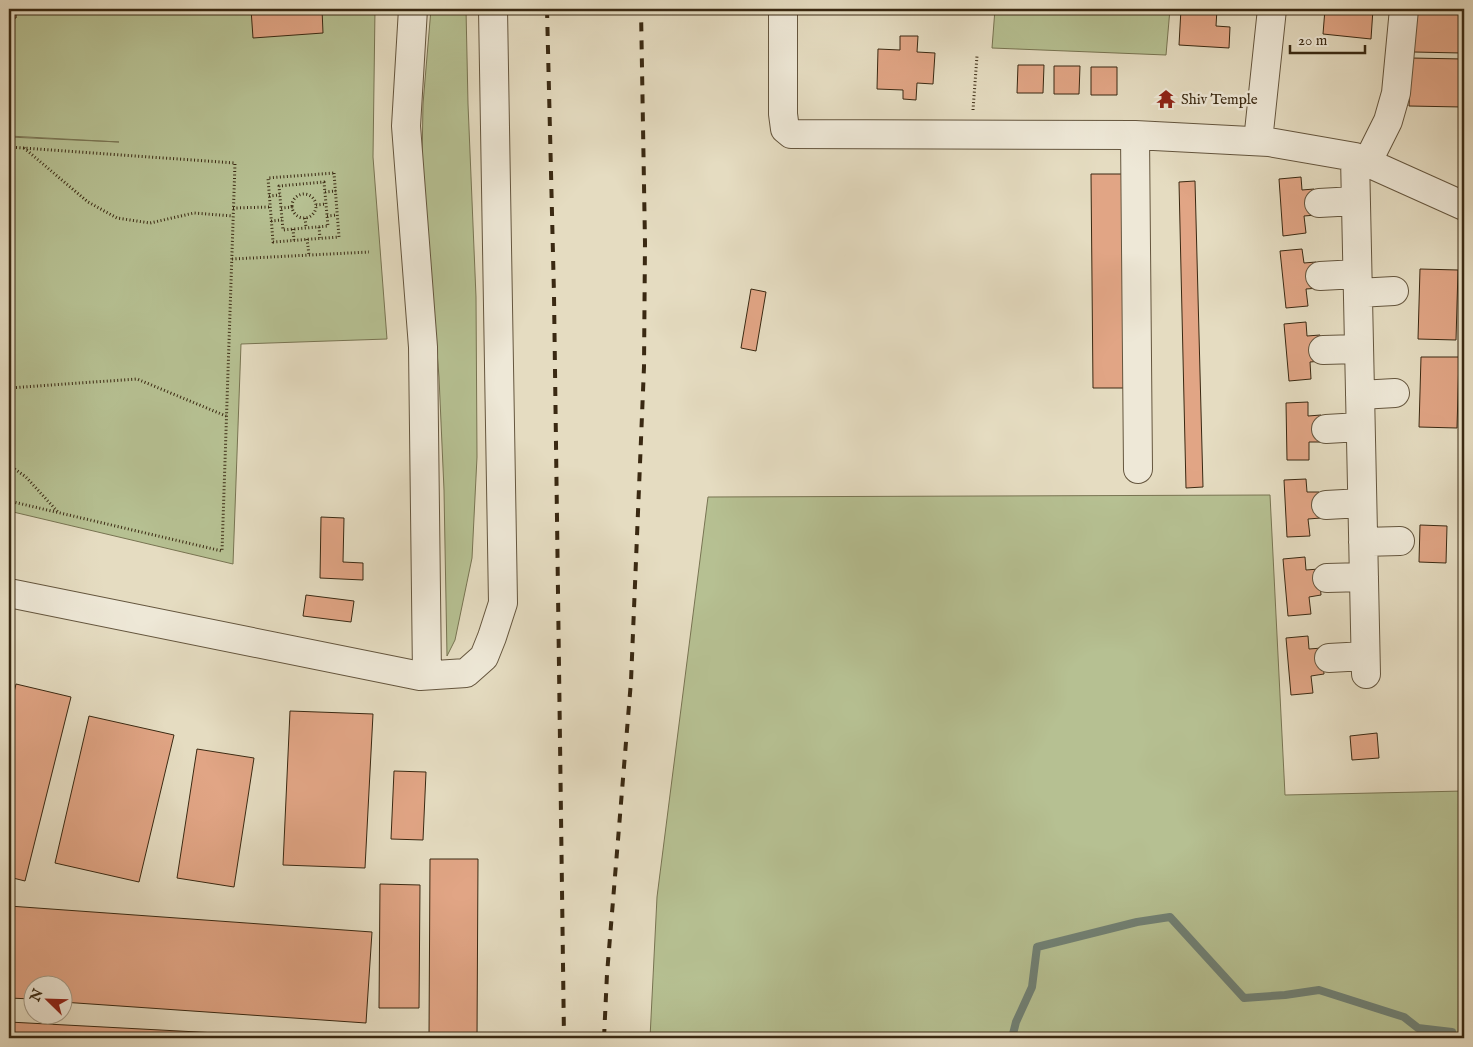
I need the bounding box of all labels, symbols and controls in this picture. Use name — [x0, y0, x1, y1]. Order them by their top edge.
scale bar — [1290, 22, 1366, 54]
text: 20 m — [1298, 31, 1328, 50]
temple icon: Shiv Temple — [1155, 88, 1177, 110]
place label: Shiv Temple — [1181, 90, 1258, 109]
north arrow — [22, 974, 72, 1024]
text: N — [26, 986, 48, 1005]

